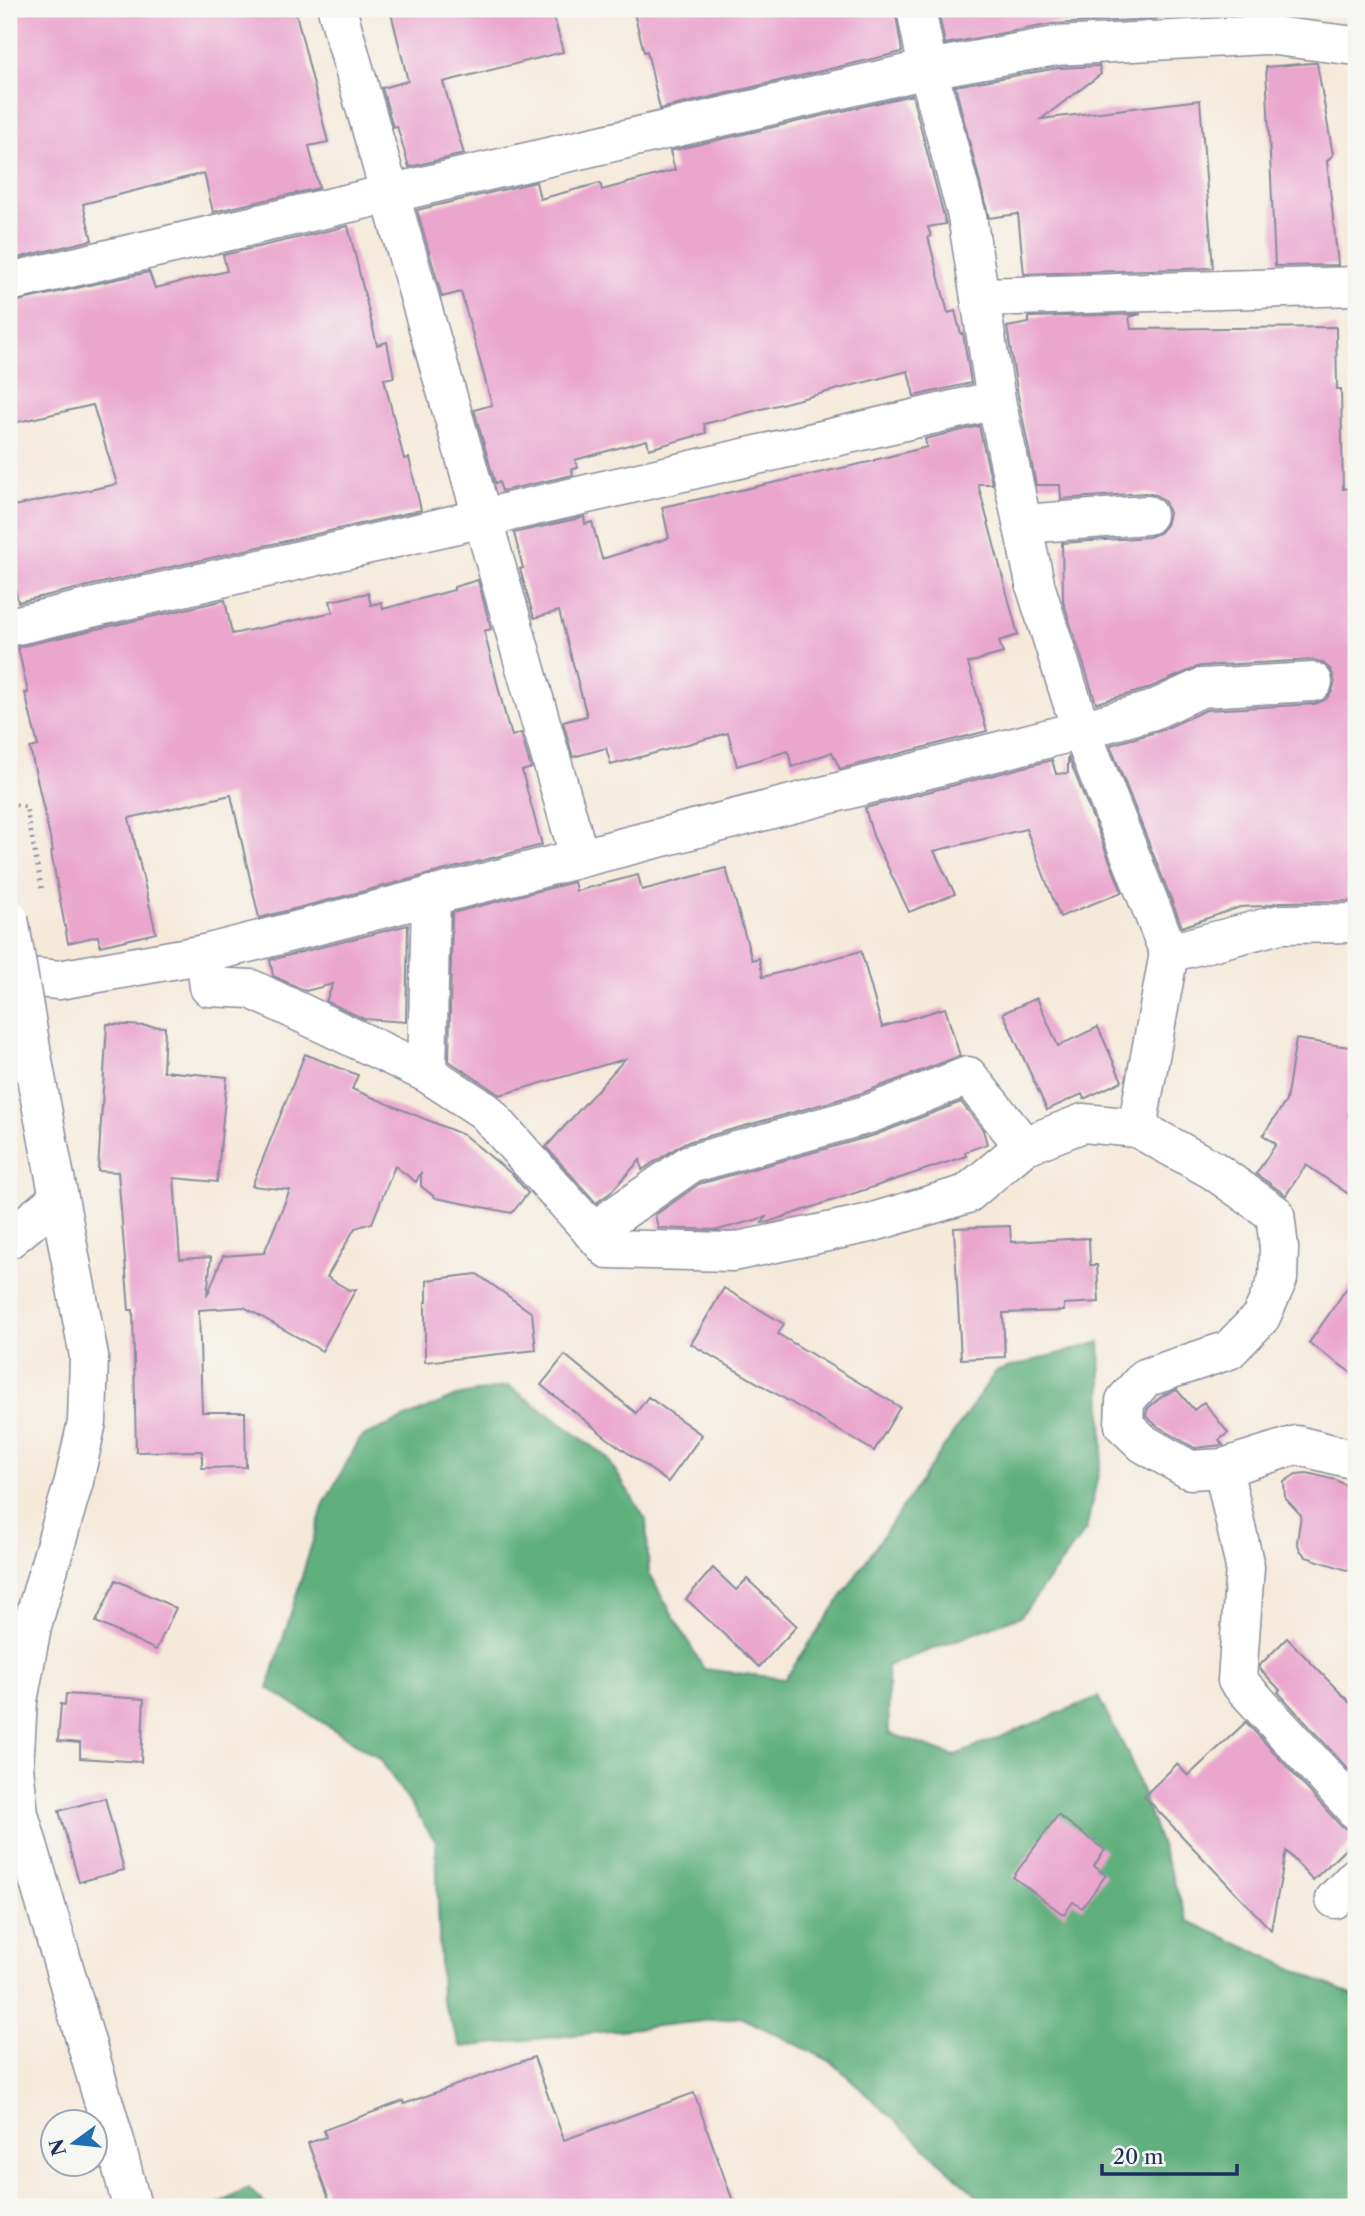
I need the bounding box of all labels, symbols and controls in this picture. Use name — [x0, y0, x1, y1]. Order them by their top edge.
north arrow — [38, 2108, 108, 2178]
scale bar — [1102, 2132, 1237, 2176]
text: N — [45, 2136, 71, 2158]
text: 20 m — [1113, 2144, 1164, 2169]

